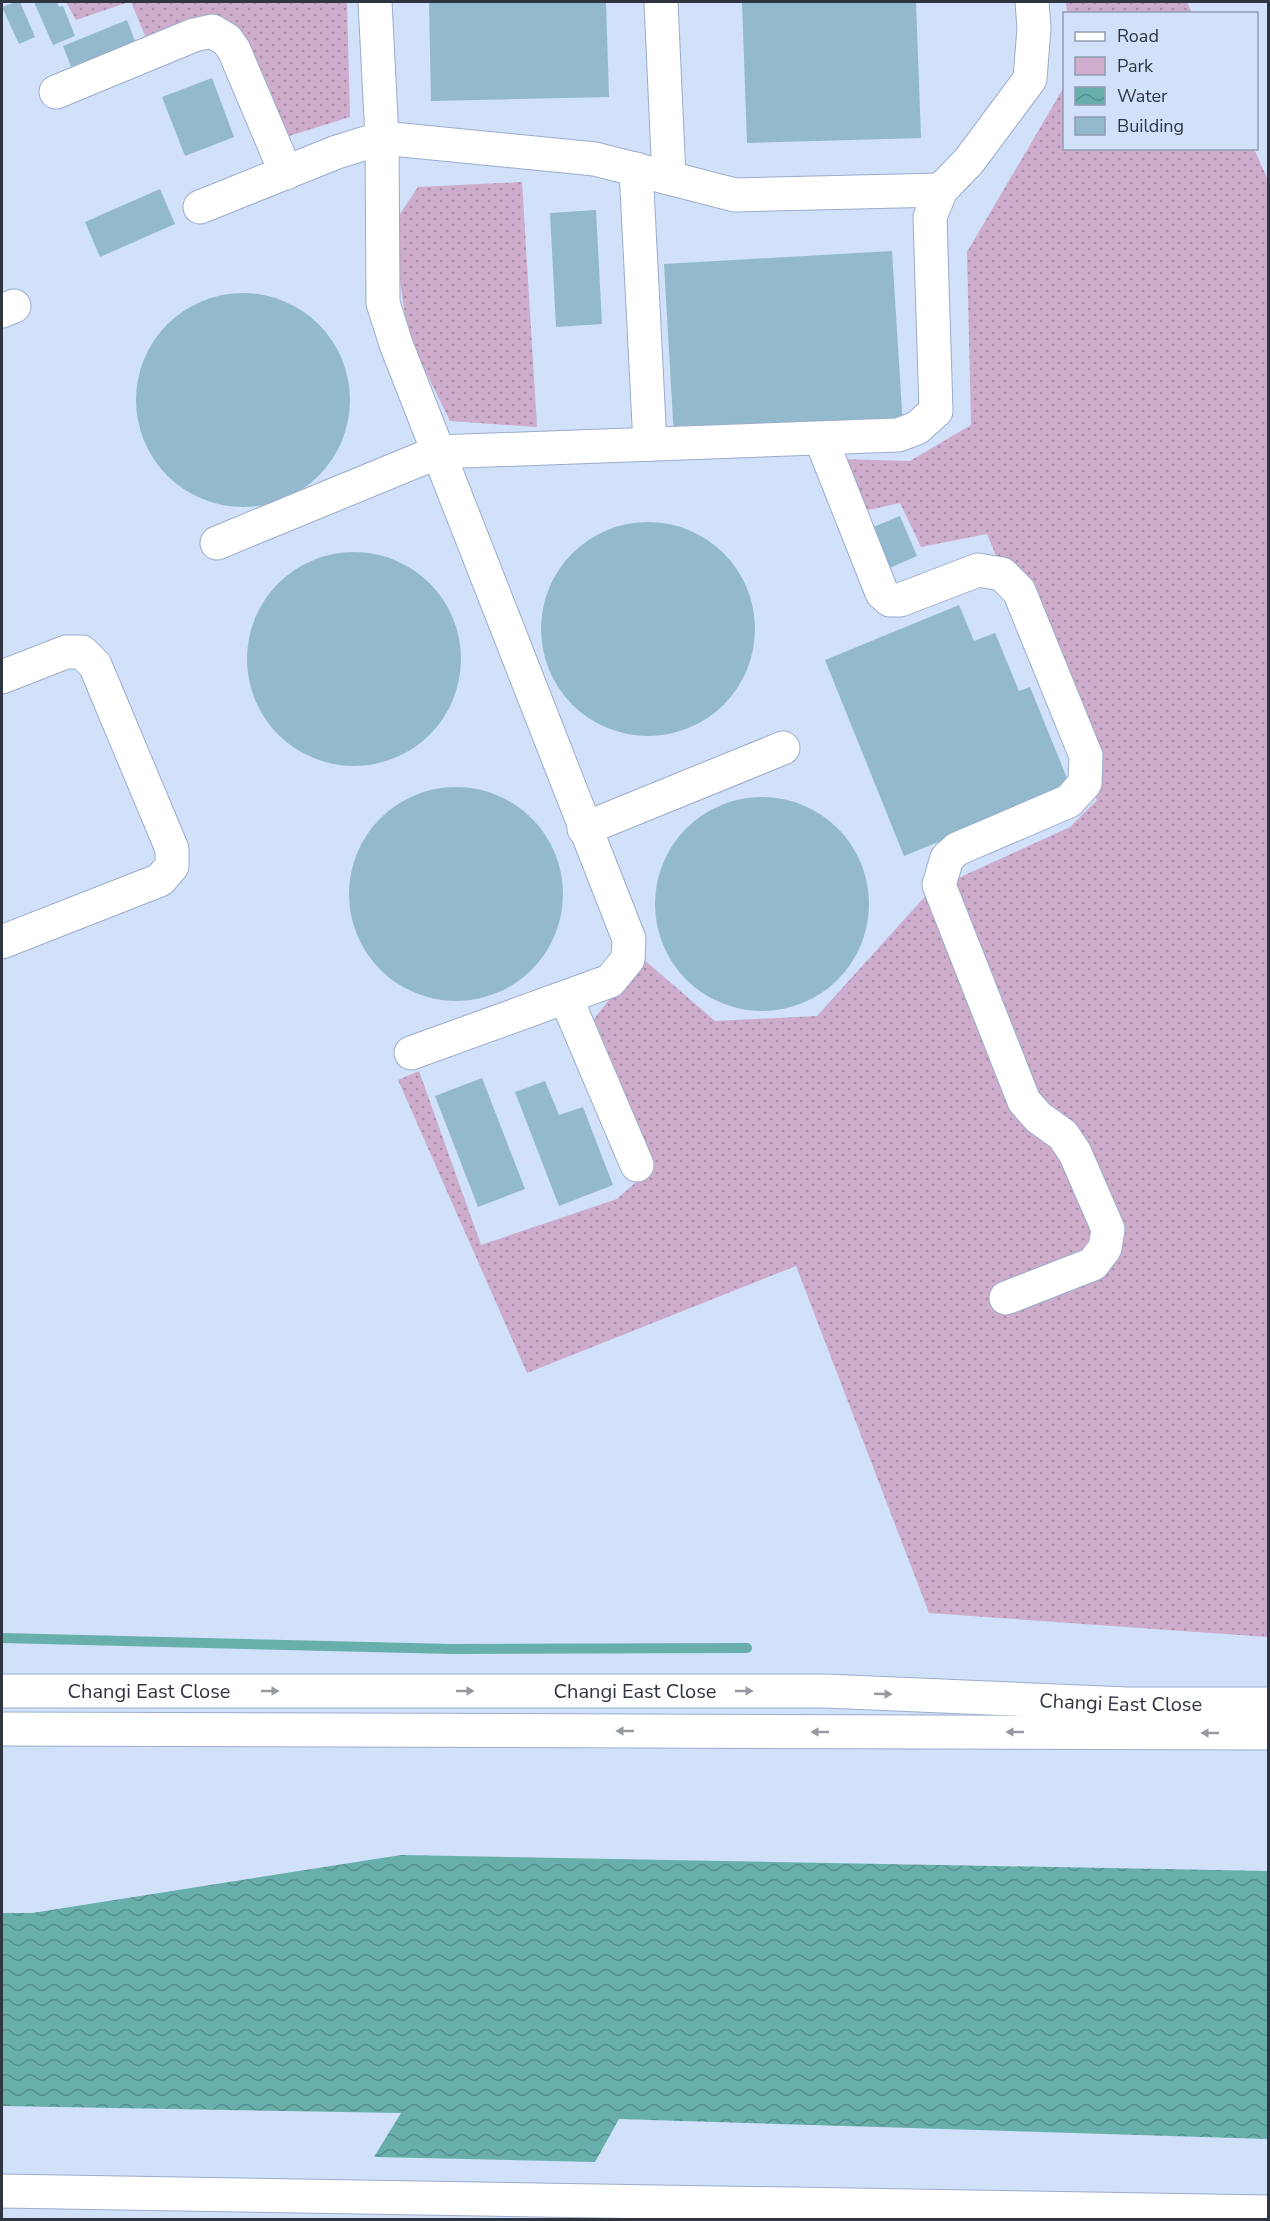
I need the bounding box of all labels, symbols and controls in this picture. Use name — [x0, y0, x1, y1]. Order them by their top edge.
legend — [1063, 12, 1258, 150]
text: Road — [1117, 24, 1159, 48]
text: Park — [1117, 54, 1154, 78]
text: Water — [1117, 84, 1168, 108]
text: Building — [1117, 114, 1184, 138]
street label: Changi East Close — [68, 1678, 230, 1705]
street label: Changi East Close — [554, 1678, 716, 1705]
one-way arrow — [260, 1686, 279, 1696]
one-way arrow — [455, 1686, 474, 1696]
one-way arrow — [734, 1686, 753, 1696]
street label: Changi East Close — [1039, 1687, 1202, 1718]
one-way arrow — [874, 1689, 893, 1698]
one-way arrow — [616, 1726, 635, 1736]
one-way arrow — [811, 1727, 830, 1737]
one-way arrow — [1006, 1727, 1025, 1737]
one-way arrow — [1201, 1728, 1220, 1738]

